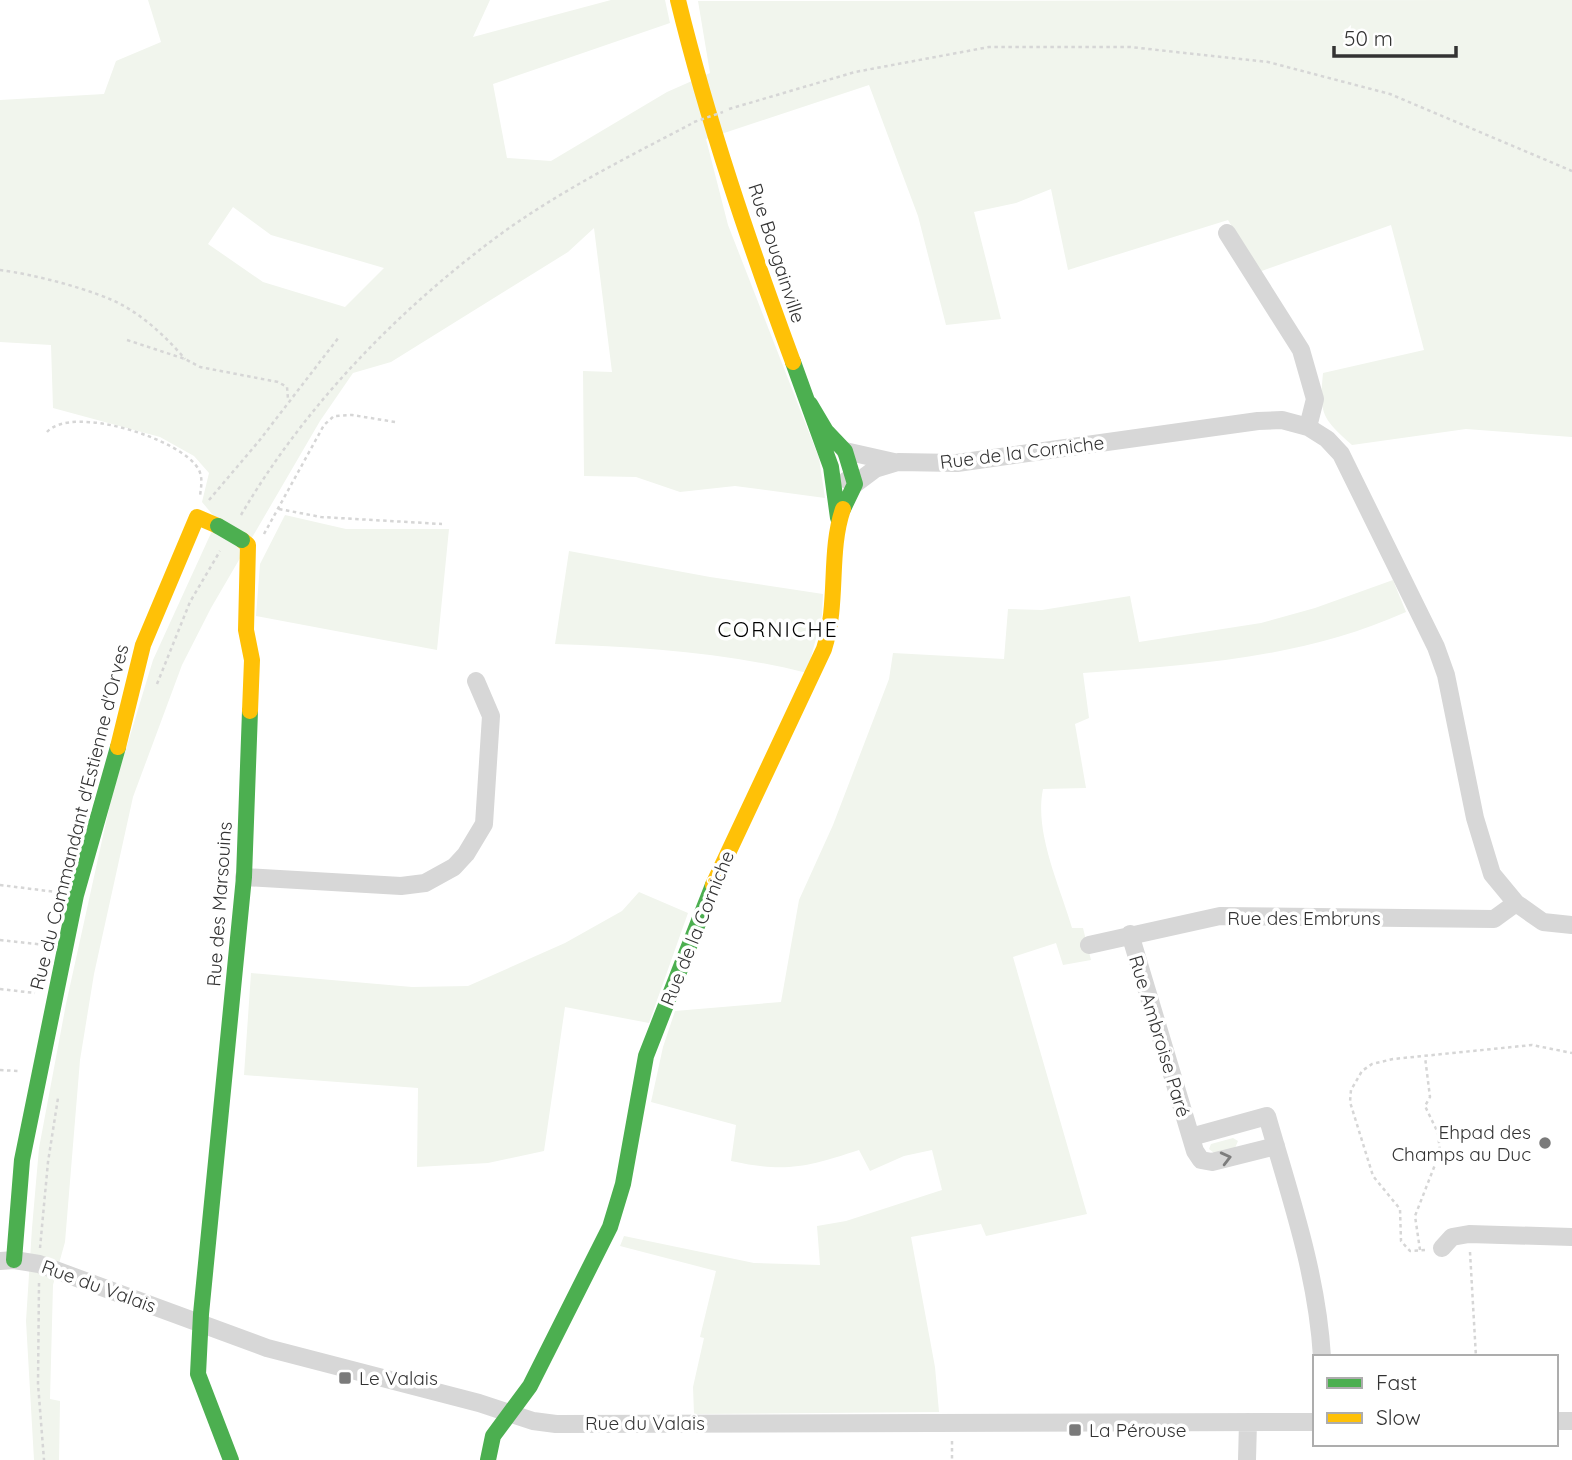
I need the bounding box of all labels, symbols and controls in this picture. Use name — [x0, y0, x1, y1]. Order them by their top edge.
scale bar — [1334, 14, 1456, 58]
text: 50 m — [1344, 25, 1393, 51]
street label: Rue Bougainville — [743, 180, 811, 326]
street label: Rue de la Corniche — [938, 430, 1106, 474]
district label: CORNICHE — [717, 616, 839, 642]
street label: Rue du Commandant d'Estienne d'Orves — [24, 642, 134, 992]
street label: Rue des Marsouins — [201, 821, 237, 987]
street label: Rue de la Corniche — [655, 847, 739, 1009]
street label: Rue des Embruns — [1227, 906, 1381, 930]
street label: Rue Ambroise Paré — [1124, 952, 1196, 1120]
place label: Ehpad des Champs au Duc — [1392, 1120, 1531, 1166]
marker: Ehpad des Champs au Duc — [1537, 1135, 1553, 1151]
one-way arrow — [1220, 1152, 1232, 1166]
street label: Rue du Valais — [39, 1254, 159, 1318]
legend — [1313, 1355, 1558, 1446]
place label: Le Valais — [359, 1366, 438, 1390]
text: Fast — [1376, 1369, 1417, 1395]
marker: Le Valais — [337, 1370, 353, 1386]
text: Slow — [1376, 1404, 1421, 1430]
street label: Rue du Valais — [585, 1411, 705, 1435]
place label: La Pérouse — [1089, 1418, 1187, 1442]
marker: La Pérouse — [1067, 1422, 1083, 1438]

